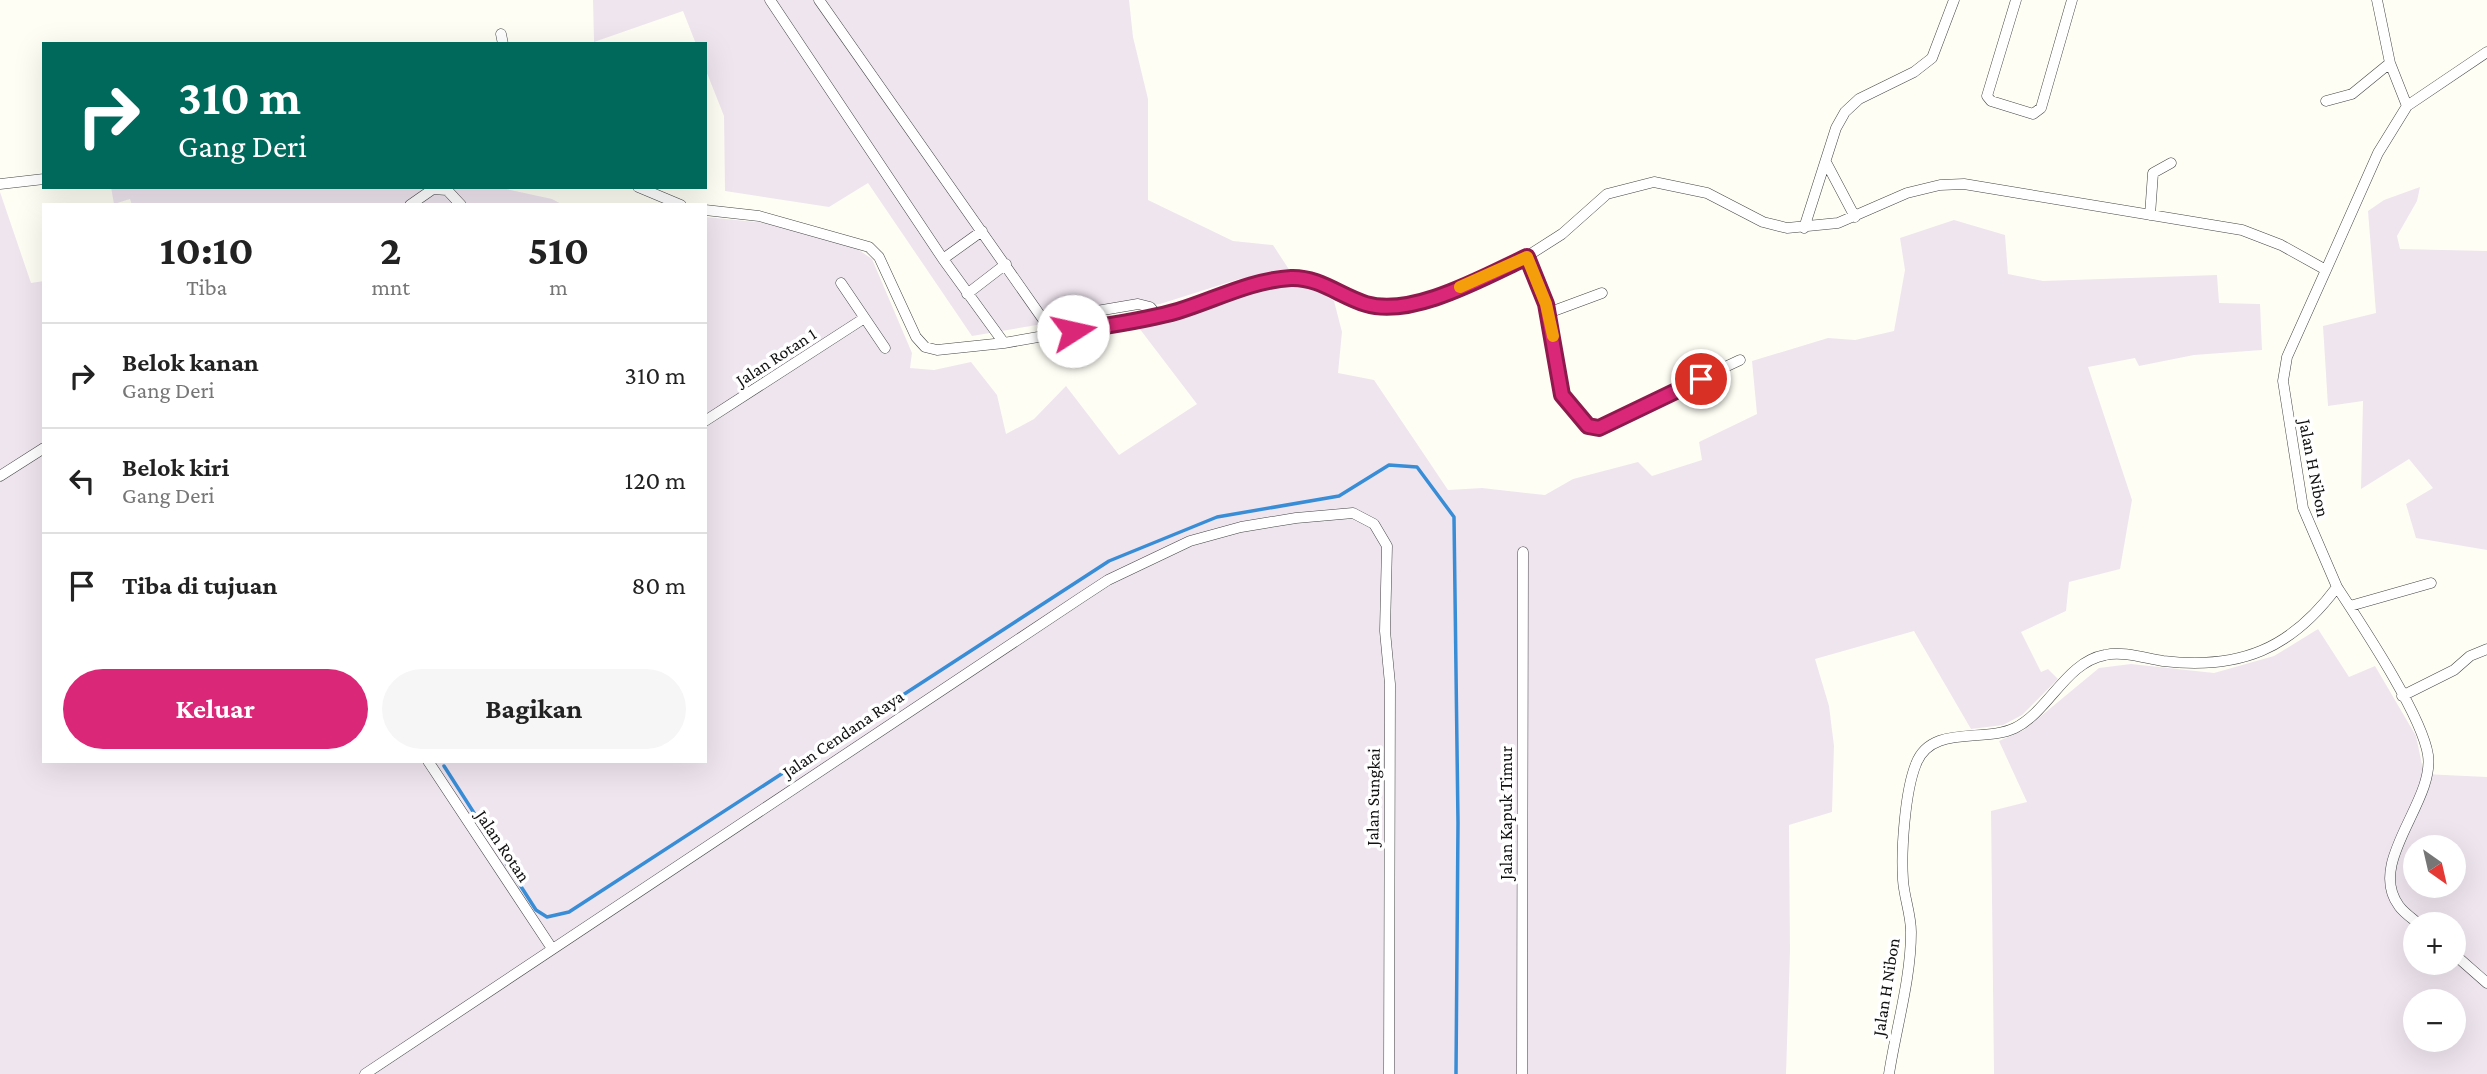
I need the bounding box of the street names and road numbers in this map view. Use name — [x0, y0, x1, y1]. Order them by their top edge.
street label: Jalan Rotan 1 — [730, 324, 820, 391]
street label: Jalan H Nibon — [2294, 415, 2333, 519]
street label: Jalan Cendana Raya — [777, 686, 907, 783]
street label: Jalan Kapuk Timur — [1496, 745, 1516, 882]
street label: Jalan Sungkai — [1362, 748, 1384, 848]
street label: Jalan Rotan — [471, 805, 534, 886]
street label: Jalan H Nibon — [1868, 936, 1904, 1040]

